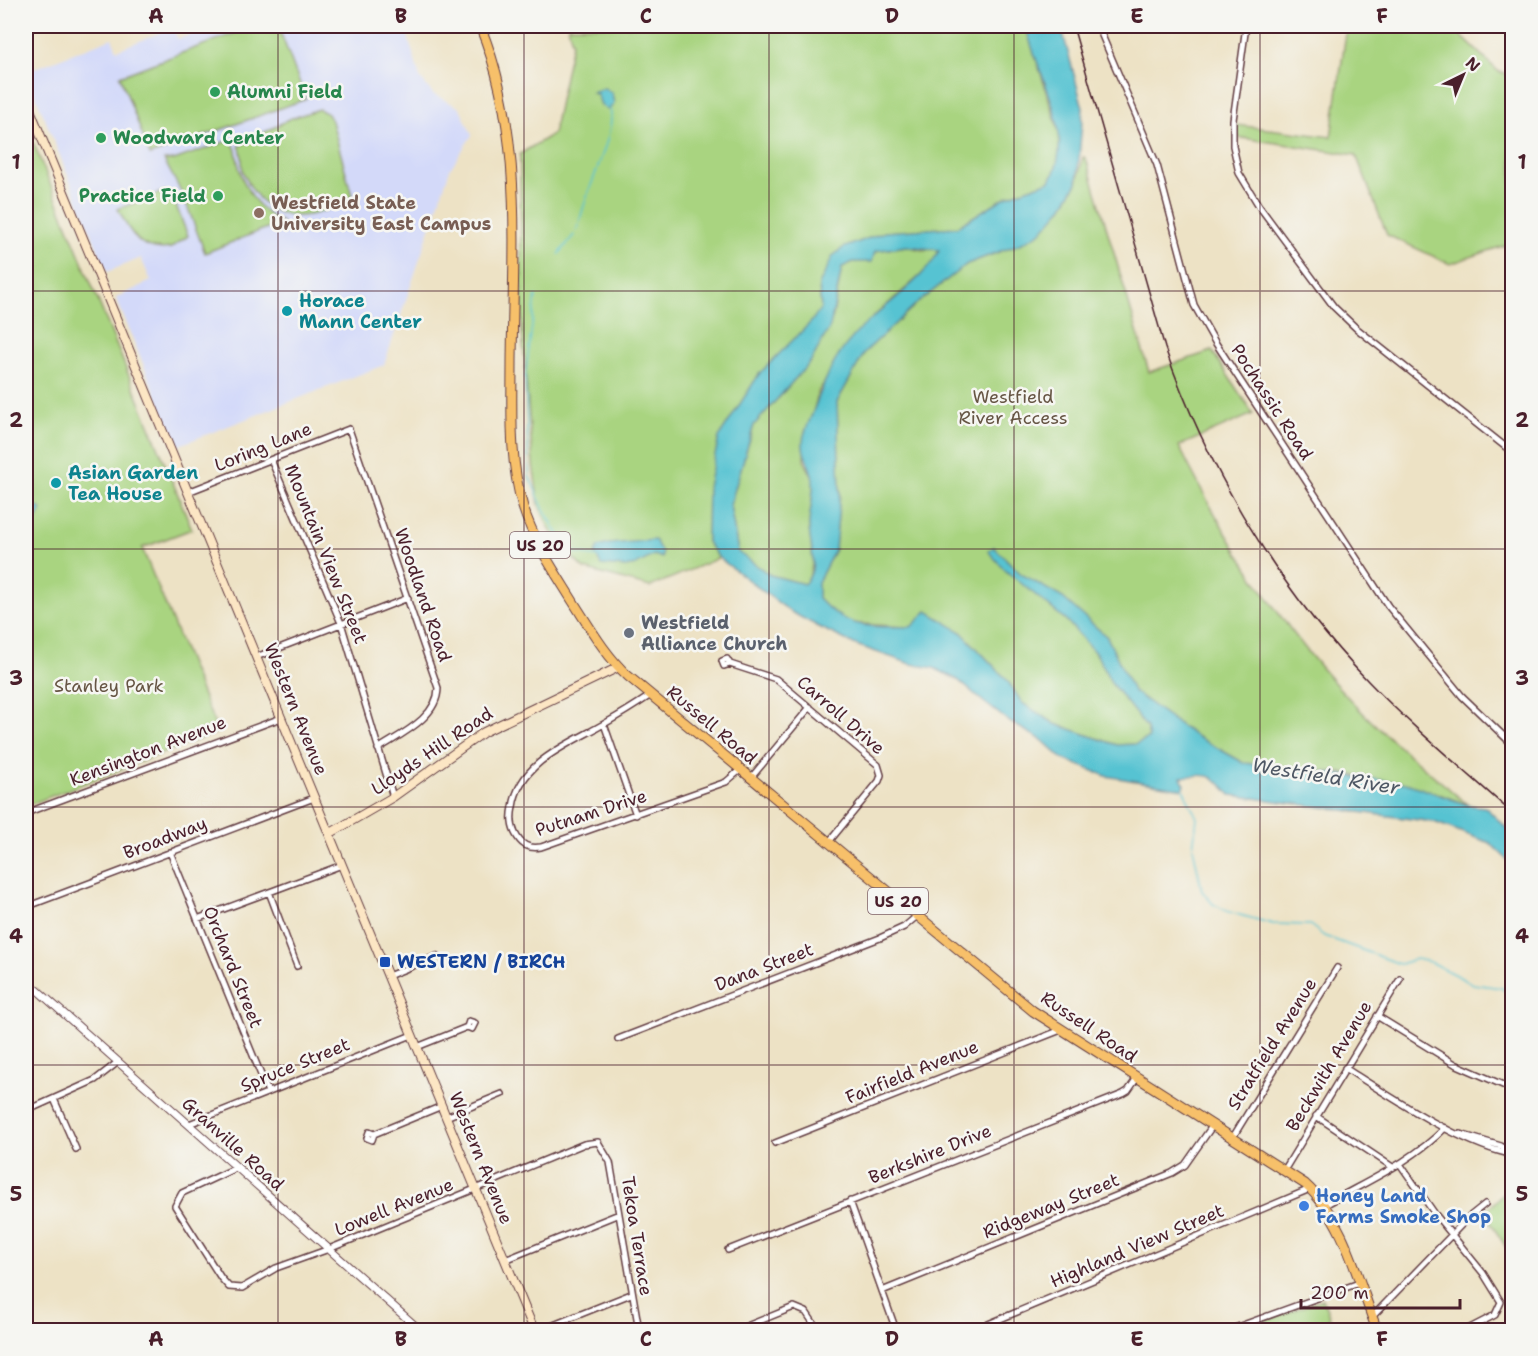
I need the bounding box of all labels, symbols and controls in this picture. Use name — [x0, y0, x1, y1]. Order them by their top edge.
text: A — [148, 3, 164, 29]
text: B — [395, 3, 407, 29]
text: C — [640, 3, 652, 29]
text: D — [885, 3, 899, 29]
text: E — [1130, 3, 1144, 29]
text: F — [1376, 3, 1388, 29]
north arrow — [1433, 45, 1493, 105]
text: N — [1461, 52, 1485, 76]
place label: Alumni Field — [227, 80, 343, 104]
marker: Alumni Field — [208, 85, 222, 99]
place label: Woodward Center — [113, 126, 285, 150]
marker: Woodward Center — [94, 131, 108, 145]
text: 1 — [11, 149, 21, 175]
text: 1 — [1517, 149, 1527, 175]
place label: Practice Field — [79, 184, 206, 208]
marker: Practice Field — [211, 189, 225, 203]
place label: Westfield State University East Campus — [271, 191, 491, 236]
marker: Westfield State University East Campus — [252, 206, 266, 220]
place label: Horace Mann Center — [299, 289, 422, 334]
marker: Horace Mann Center — [280, 304, 294, 318]
street label: Pochassic Road — [1225, 339, 1319, 465]
park label: Westfield River Access — [958, 385, 1068, 430]
text: 2 — [9, 407, 23, 433]
text: 2 — [1515, 407, 1529, 433]
street label: Loring Lane — [211, 417, 315, 477]
place label: Asian Garden Tea House — [68, 461, 198, 506]
street label: Mountain View Street — [279, 461, 373, 647]
marker: Asian Garden Tea House — [49, 476, 63, 490]
street label: Woodland Road — [389, 525, 457, 665]
road number: US 20 — [510, 532, 570, 558]
place label: Westfield Alliance Church — [641, 611, 787, 656]
marker: Westfield Alliance Church — [622, 626, 636, 640]
street label: Western Avenue — [259, 639, 333, 779]
text: 3 — [9, 665, 23, 691]
text: 3 — [1515, 665, 1529, 691]
street label: Carroll Drive — [792, 670, 890, 760]
park label: Stanley Park — [54, 674, 164, 698]
street label: Russell Road — [662, 680, 762, 770]
street label: Lloyds Hill Road — [366, 701, 498, 801]
street label: Kensington Avenue — [66, 710, 230, 792]
water label: Westfield River — [1250, 752, 1402, 801]
street label: Putnam Drive — [532, 784, 650, 842]
street label: Broadway — [120, 811, 210, 865]
road number: US 20 — [868, 888, 928, 914]
street label: Orchard Street — [198, 903, 268, 1032]
text: 4 — [9, 923, 23, 949]
text: 4 — [1515, 923, 1529, 949]
street label: Dana Street — [711, 937, 817, 997]
place label: WESTERN / BIRCH — [397, 950, 565, 974]
marker: WESTERN / BIRCH — [378, 955, 392, 969]
street label: Stratfield Avenue — [1222, 973, 1322, 1115]
street label: Russell Road — [1036, 986, 1142, 1068]
street label: Beckwith Avenue — [1281, 996, 1377, 1136]
street label: Spruce Street — [237, 1032, 353, 1098]
street label: Fairfield Avenue — [842, 1034, 982, 1110]
street label: Western Avenue — [444, 1088, 518, 1228]
street label: Granville Road — [177, 1092, 289, 1196]
street label: Berkshire Drive — [865, 1118, 995, 1190]
street label: Ridgeway Street — [979, 1168, 1123, 1244]
street label: Lowell Avenue — [331, 1172, 457, 1242]
street label: Tekoa Terrace — [616, 1175, 658, 1297]
text: 5 — [10, 1181, 22, 1207]
text: 5 — [1516, 1181, 1528, 1207]
place label: Honey Land Farms Smoke Shop — [1316, 1184, 1491, 1229]
street label: Highland View Street — [1046, 1198, 1228, 1293]
marker: Honey Land Farms Smoke Shop — [1297, 1199, 1311, 1213]
scale bar — [1301, 1272, 1460, 1310]
text: 200 m — [1310, 1281, 1369, 1305]
text: A — [148, 1326, 164, 1352]
text: B — [395, 1326, 407, 1352]
text: C — [640, 1326, 652, 1352]
text: D — [885, 1326, 899, 1352]
text: E — [1130, 1326, 1144, 1352]
text: F — [1376, 1326, 1388, 1352]

